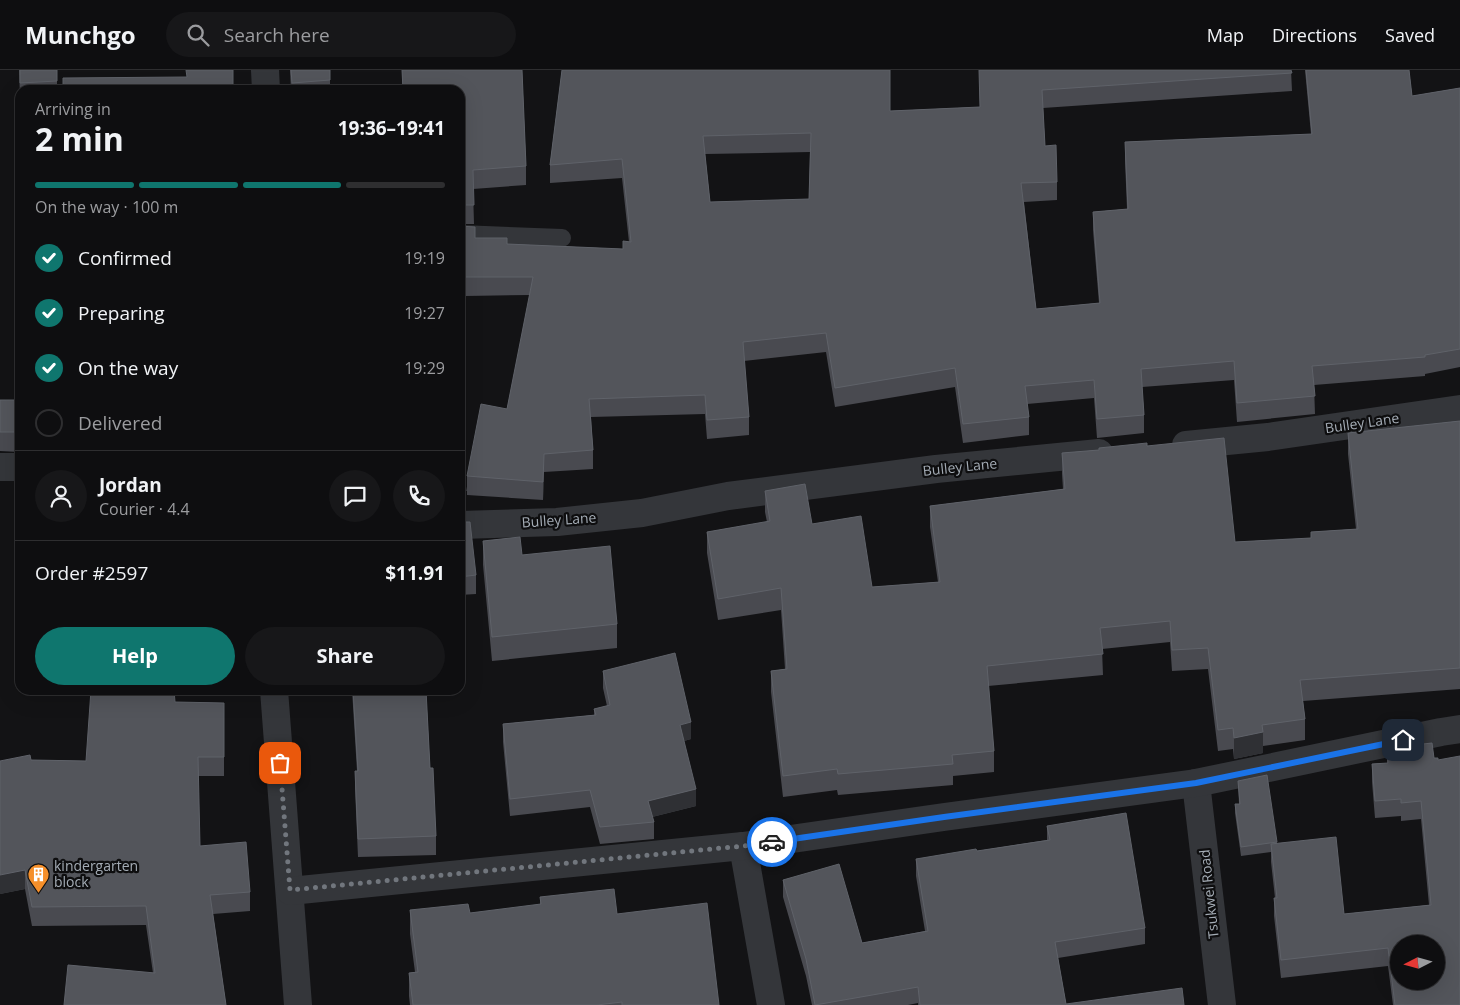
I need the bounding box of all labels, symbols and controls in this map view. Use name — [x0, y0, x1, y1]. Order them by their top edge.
search box — [166, 12, 516, 57]
text: Munchgo — [25, 18, 136, 51]
icon: search — [184, 21, 212, 49]
text: Search here — [224, 22, 330, 48]
text: Map — [1207, 23, 1244, 47]
text: Directions — [1272, 23, 1357, 47]
text: Saved — [1385, 23, 1435, 47]
text: Arriving in — [35, 98, 111, 120]
text: 19:36–19:41 — [338, 115, 445, 141]
text: 2 min — [35, 117, 124, 160]
text: On the way · 100 m — [35, 196, 178, 218]
icon: check — [35, 244, 63, 272]
text: Confirmed — [78, 245, 172, 271]
text: 19:19 — [404, 247, 445, 269]
icon: check — [35, 299, 63, 327]
text: Preparing — [78, 300, 165, 326]
text: 19:27 — [404, 302, 445, 324]
icon: check — [35, 354, 63, 382]
text: On the way — [78, 355, 178, 381]
text: 19:29 — [404, 357, 445, 379]
street label: Bulley Lane — [1324, 408, 1400, 437]
text: Delivered — [78, 410, 162, 436]
street label: Bulley Lane — [922, 453, 998, 480]
button: person — [35, 470, 87, 522]
button: chat — [329, 470, 381, 522]
button: phone — [393, 470, 445, 522]
text: Jordan — [99, 472, 162, 498]
text: Courier · 4.4 — [99, 498, 190, 520]
street label: Bulley Lane — [521, 507, 597, 532]
text: Order #2597 — [35, 560, 148, 586]
text: $11.91 — [385, 560, 445, 586]
button: Help — [35, 627, 235, 685]
button: Share — [245, 627, 445, 685]
pin — [1382, 719, 1424, 761]
icon: home — [1389, 726, 1417, 754]
pin — [259, 742, 301, 784]
icon: bag — [266, 749, 294, 777]
courier — [747, 817, 797, 867]
icon: car — [758, 828, 786, 856]
street label: Tsukwei Road — [1194, 848, 1223, 940]
place label: kindergarten block — [54, 856, 138, 891]
building icon: kindergarten block — [26, 862, 50, 893]
north arrow — [1390, 935, 1445, 990]
map controls — [1390, 935, 1445, 990]

